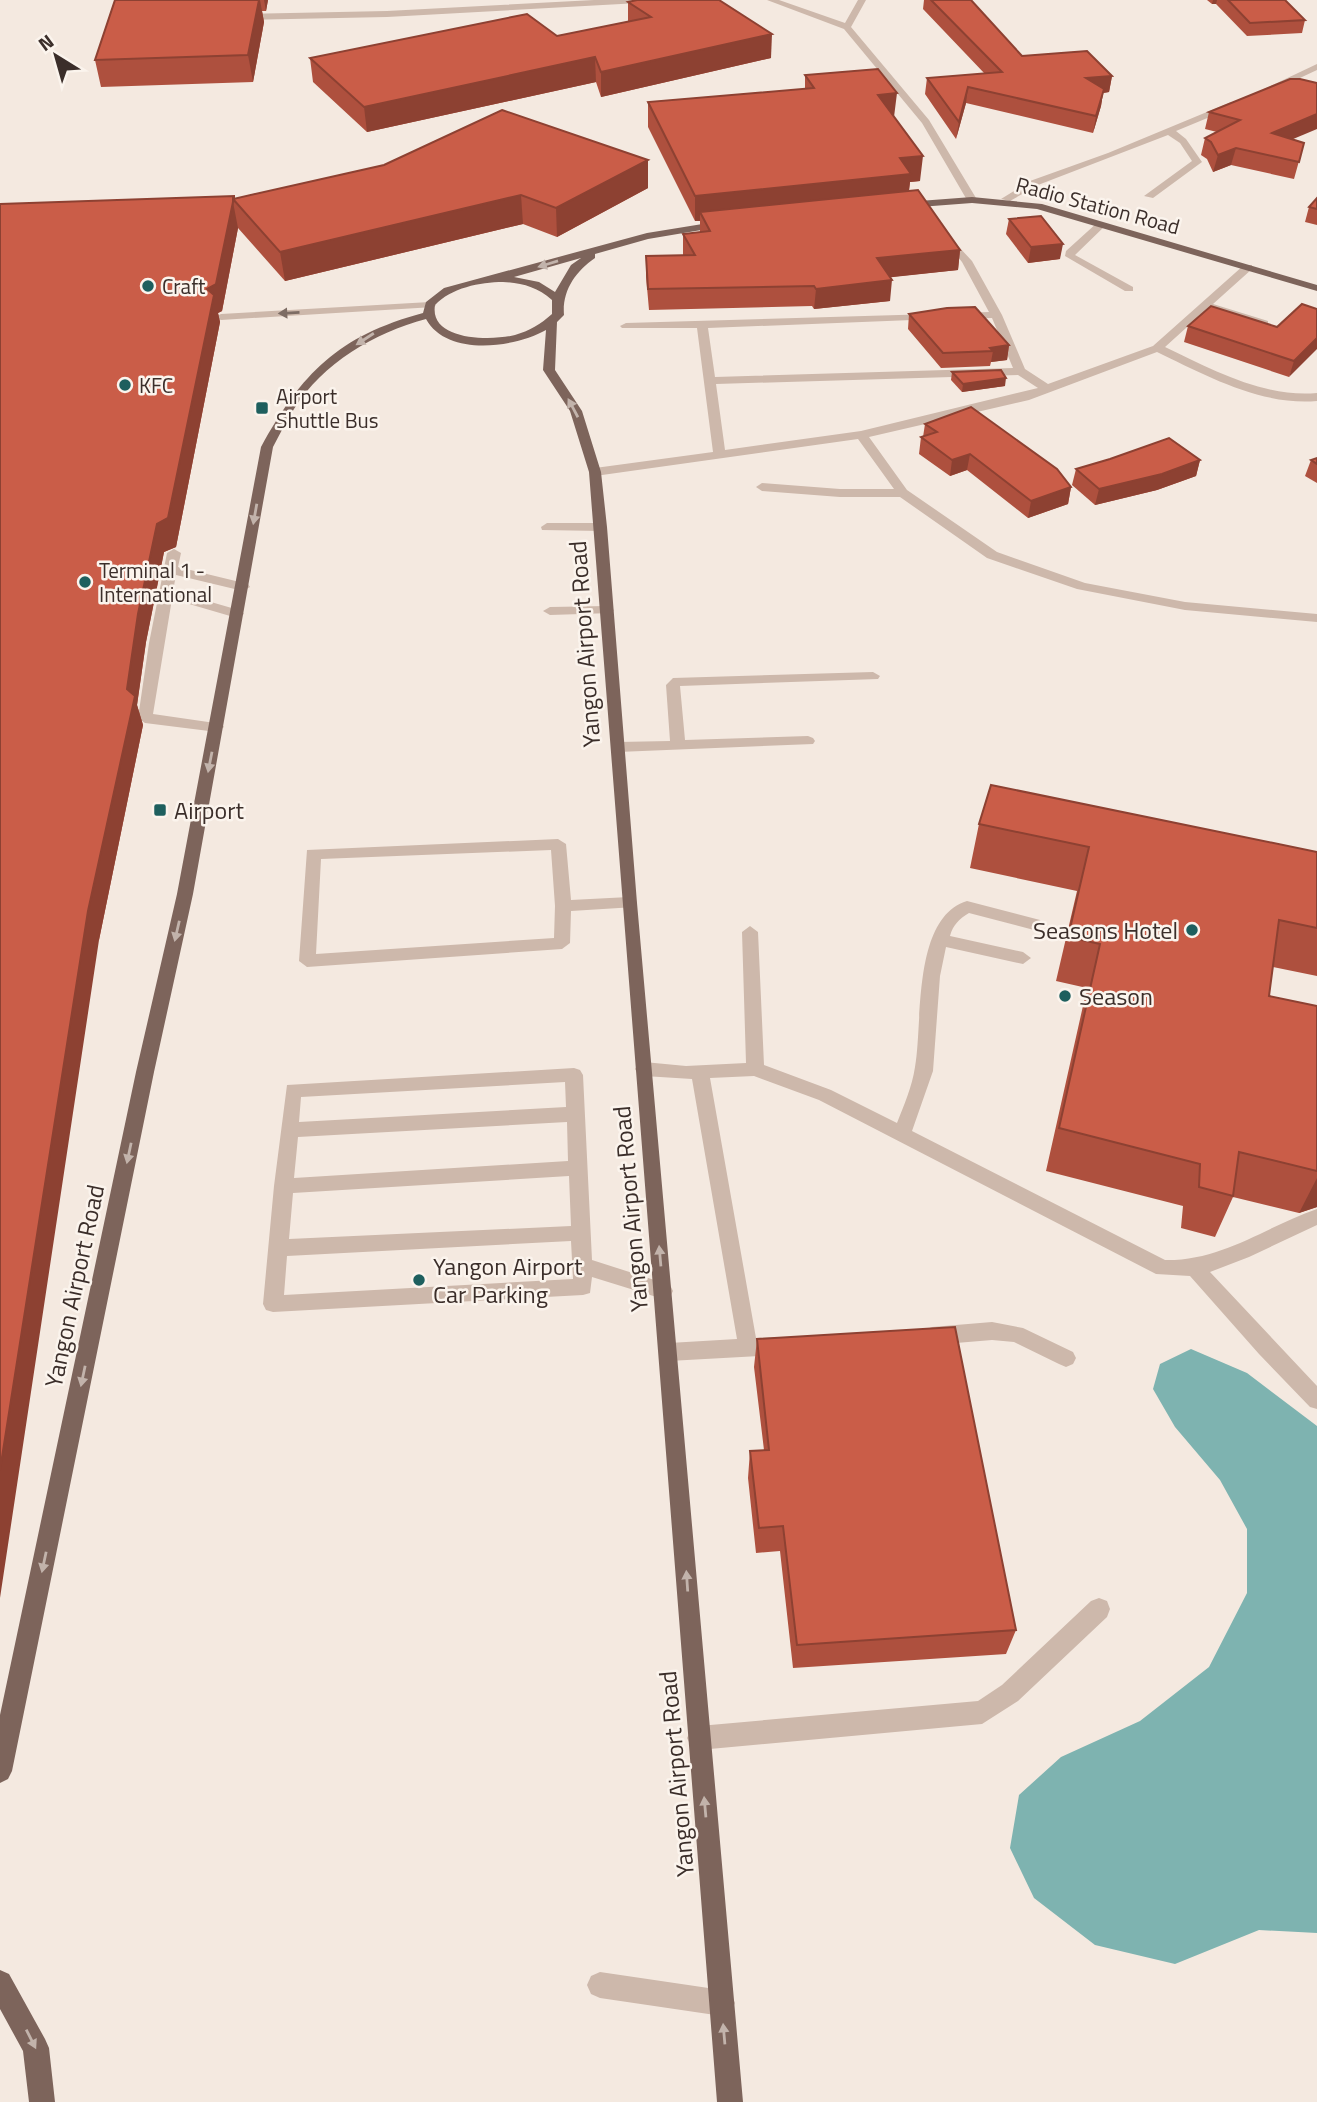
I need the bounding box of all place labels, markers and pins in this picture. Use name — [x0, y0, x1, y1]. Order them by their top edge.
place label: Craft — [162, 270, 206, 302]
marker: Craft — [140, 278, 156, 294]
place label: KFC — [139, 369, 173, 401]
marker: KFC — [117, 377, 133, 393]
place label: Airport Shuttle Bus — [276, 380, 378, 436]
marker: Airport Shuttle Bus — [254, 400, 270, 416]
place label: Terminal 1 - International — [99, 554, 212, 610]
marker: Terminal 1 - International — [77, 574, 93, 590]
place label: Airport — [174, 792, 244, 828]
marker: Airport — [152, 802, 168, 818]
place label: Seasons Hotel — [1033, 912, 1178, 948]
marker: Seasons Hotel — [1184, 922, 1200, 938]
place label: Season — [1079, 978, 1153, 1014]
marker: Season — [1057, 988, 1073, 1004]
place label: Yangon Airport Car Parking — [433, 1248, 583, 1312]
marker: Yangon Airport Car Parking — [411, 1272, 427, 1288]

